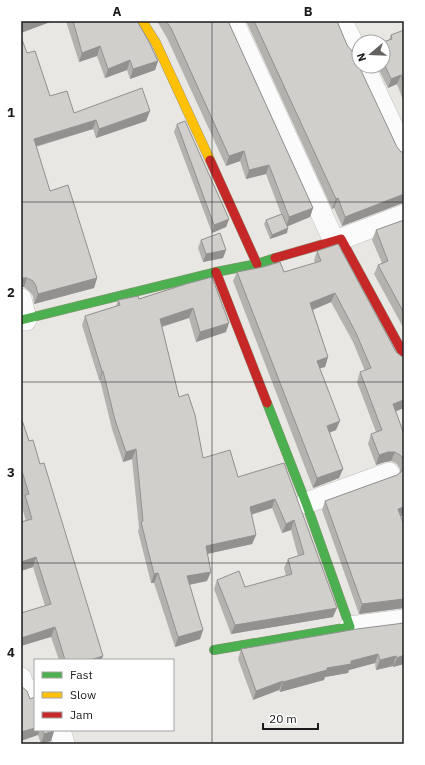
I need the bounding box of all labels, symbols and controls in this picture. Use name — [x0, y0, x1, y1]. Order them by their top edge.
text: A — [113, 3, 122, 20]
text: B — [304, 3, 313, 20]
north arrow — [351, 34, 391, 74]
text: N — [354, 51, 369, 63]
text: 1 — [7, 104, 15, 121]
text: 2 — [7, 284, 15, 301]
text: 3 — [7, 464, 15, 481]
text: 4 — [7, 644, 15, 661]
legend — [34, 659, 174, 731]
text: Fast — [70, 667, 93, 682]
text: Slow — [70, 687, 96, 702]
scale bar — [263, 705, 318, 731]
text: Jam — [70, 707, 93, 722]
text: 20 m — [269, 711, 297, 726]

